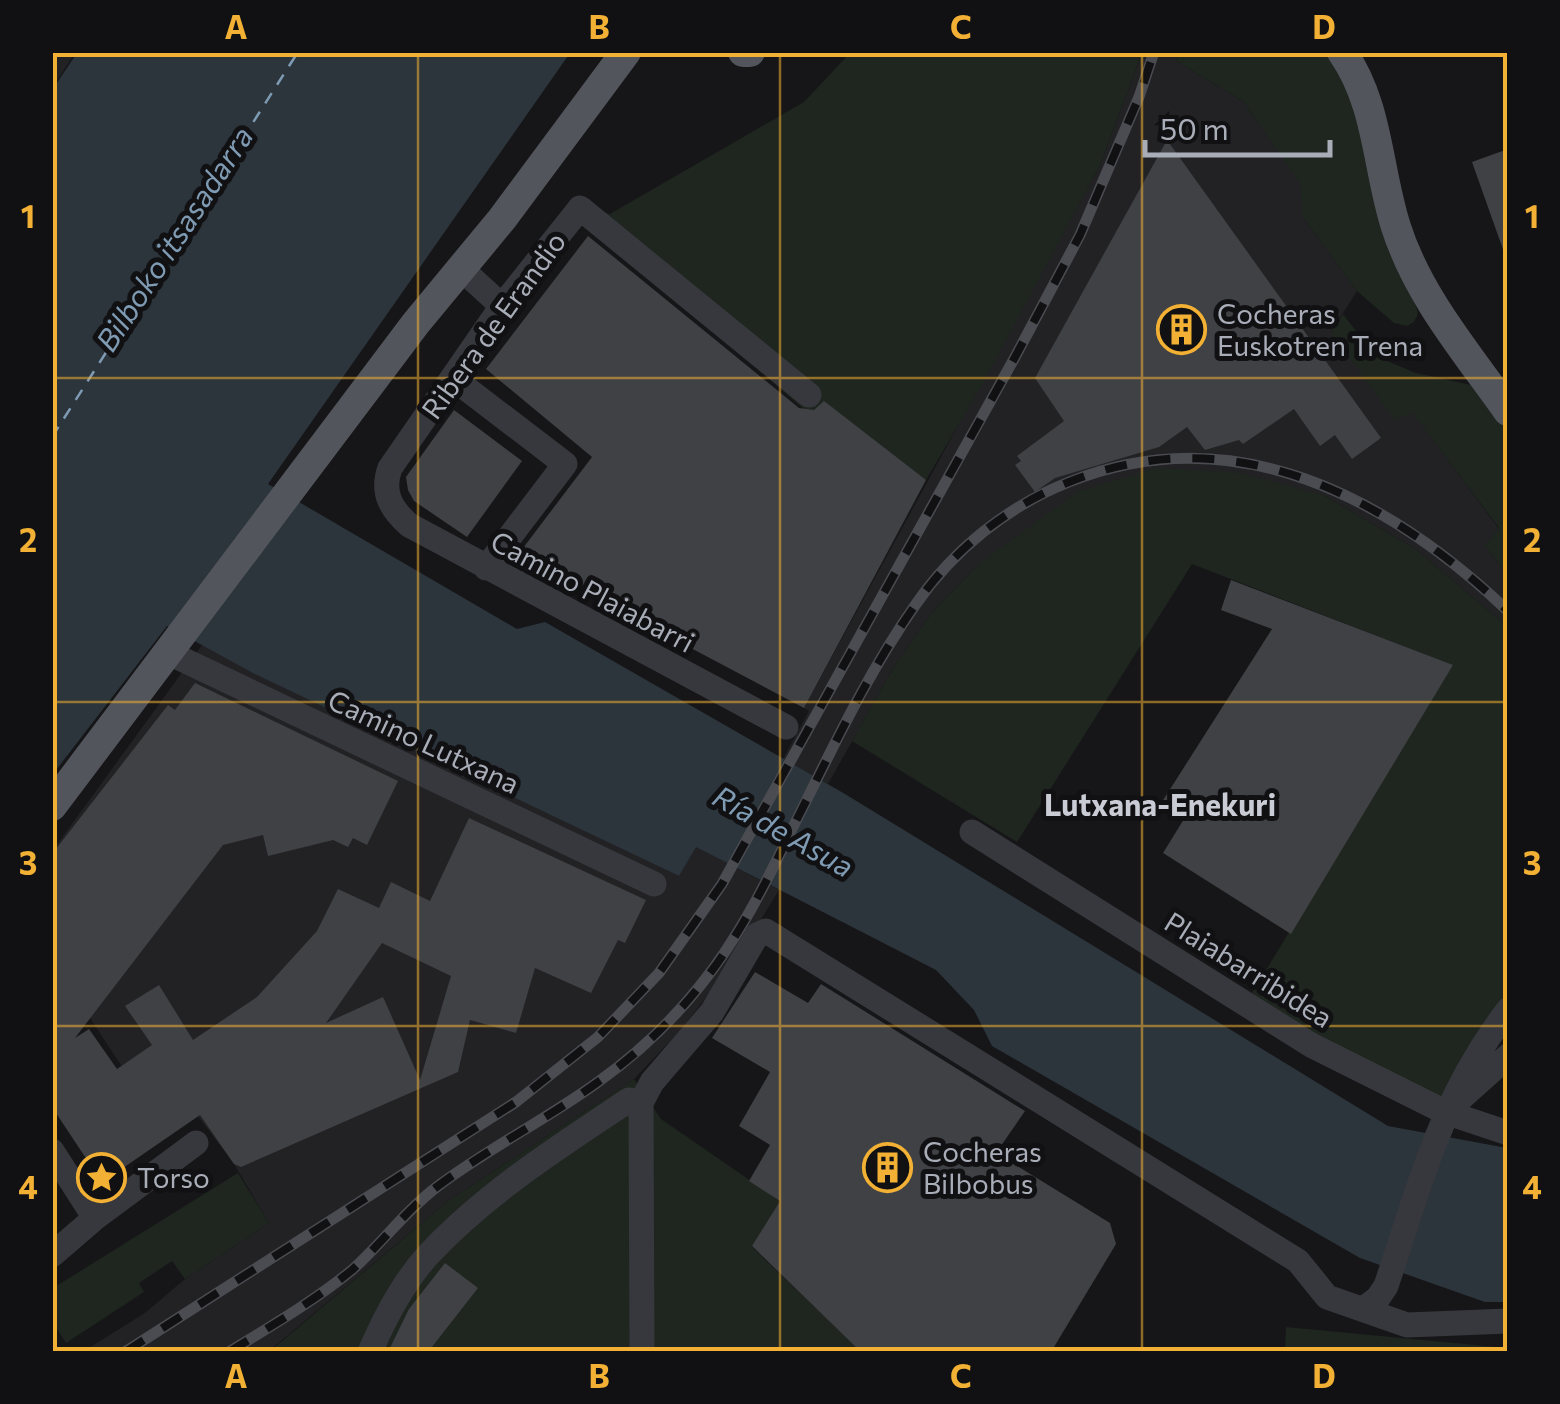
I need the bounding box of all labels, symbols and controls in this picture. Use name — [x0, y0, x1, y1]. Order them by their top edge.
text: A — [225, 6, 248, 46]
text: B — [588, 6, 610, 46]
text: C — [950, 6, 972, 46]
text: D — [1312, 6, 1336, 46]
scale bar — [1145, 95, 1330, 157]
text: 50 m — [1160, 109, 1229, 146]
water label: Bilboko itsasadarra — [86, 119, 260, 357]
text: 1 — [21, 195, 35, 235]
text: 1 — [1525, 195, 1539, 235]
street label: Ribera de Erandio — [414, 225, 572, 425]
place label: Cocheras Euskotren Trena — [1217, 296, 1423, 362]
building icon: Cocheras Euskotren Trena — [1156, 303, 1208, 355]
text: 2 — [19, 519, 37, 559]
text: 2 — [1523, 519, 1541, 559]
street label: Camino Plaiabarri — [485, 523, 701, 659]
street label: Camino Lutxana — [323, 682, 525, 800]
water label: Ría de Asua — [707, 776, 861, 884]
district label: Lutxana-Enekuri — [1044, 785, 1276, 822]
text: 3 — [19, 842, 37, 882]
text: 3 — [1523, 842, 1541, 882]
street label: Plaiabarribidea — [1159, 904, 1339, 1034]
place label: Cocheras Bilbobus — [923, 1134, 1042, 1200]
building icon: Cocheras Bilbobus — [862, 1141, 914, 1193]
place icon: Torso — [76, 1151, 128, 1203]
place label: Torso — [137, 1160, 210, 1194]
text: 4 — [18, 1166, 38, 1206]
text: 4 — [1522, 1166, 1542, 1206]
text: A — [225, 1355, 248, 1395]
text: B — [588, 1355, 610, 1395]
text: C — [950, 1355, 972, 1395]
text: D — [1312, 1355, 1336, 1395]

